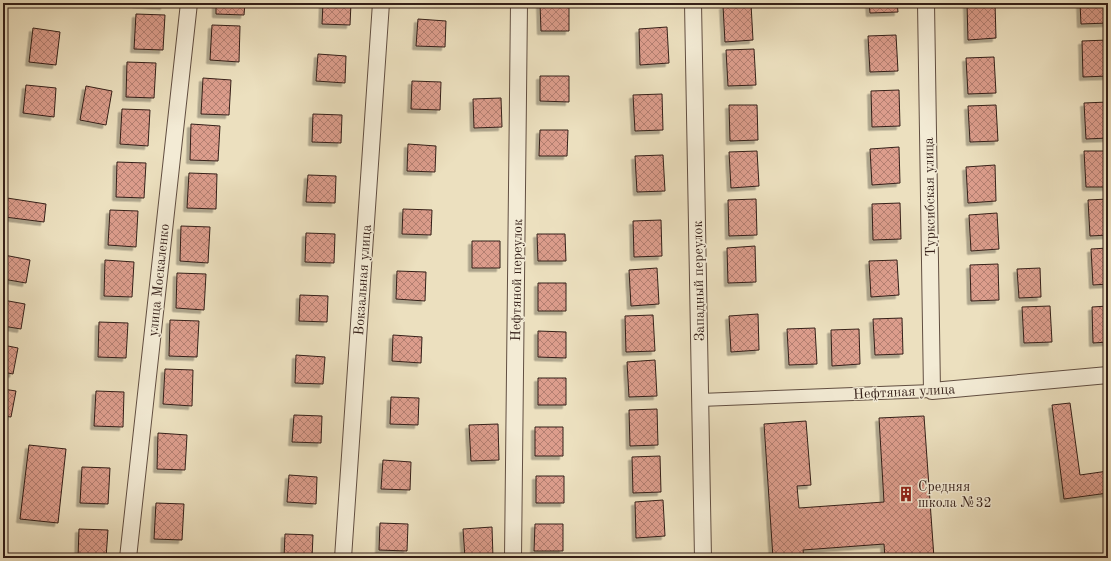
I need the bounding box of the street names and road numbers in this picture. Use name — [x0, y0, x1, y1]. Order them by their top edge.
street label: Турксибская улица — [922, 137, 938, 257]
street label: Нефтяной переулок — [509, 219, 526, 341]
street label: Западный переулок — [691, 220, 707, 342]
street label: улица Москаленко — [146, 223, 172, 337]
street label: Вокзальная улица — [352, 224, 374, 336]
street label: Нефтяная улица — [853, 382, 956, 403]

